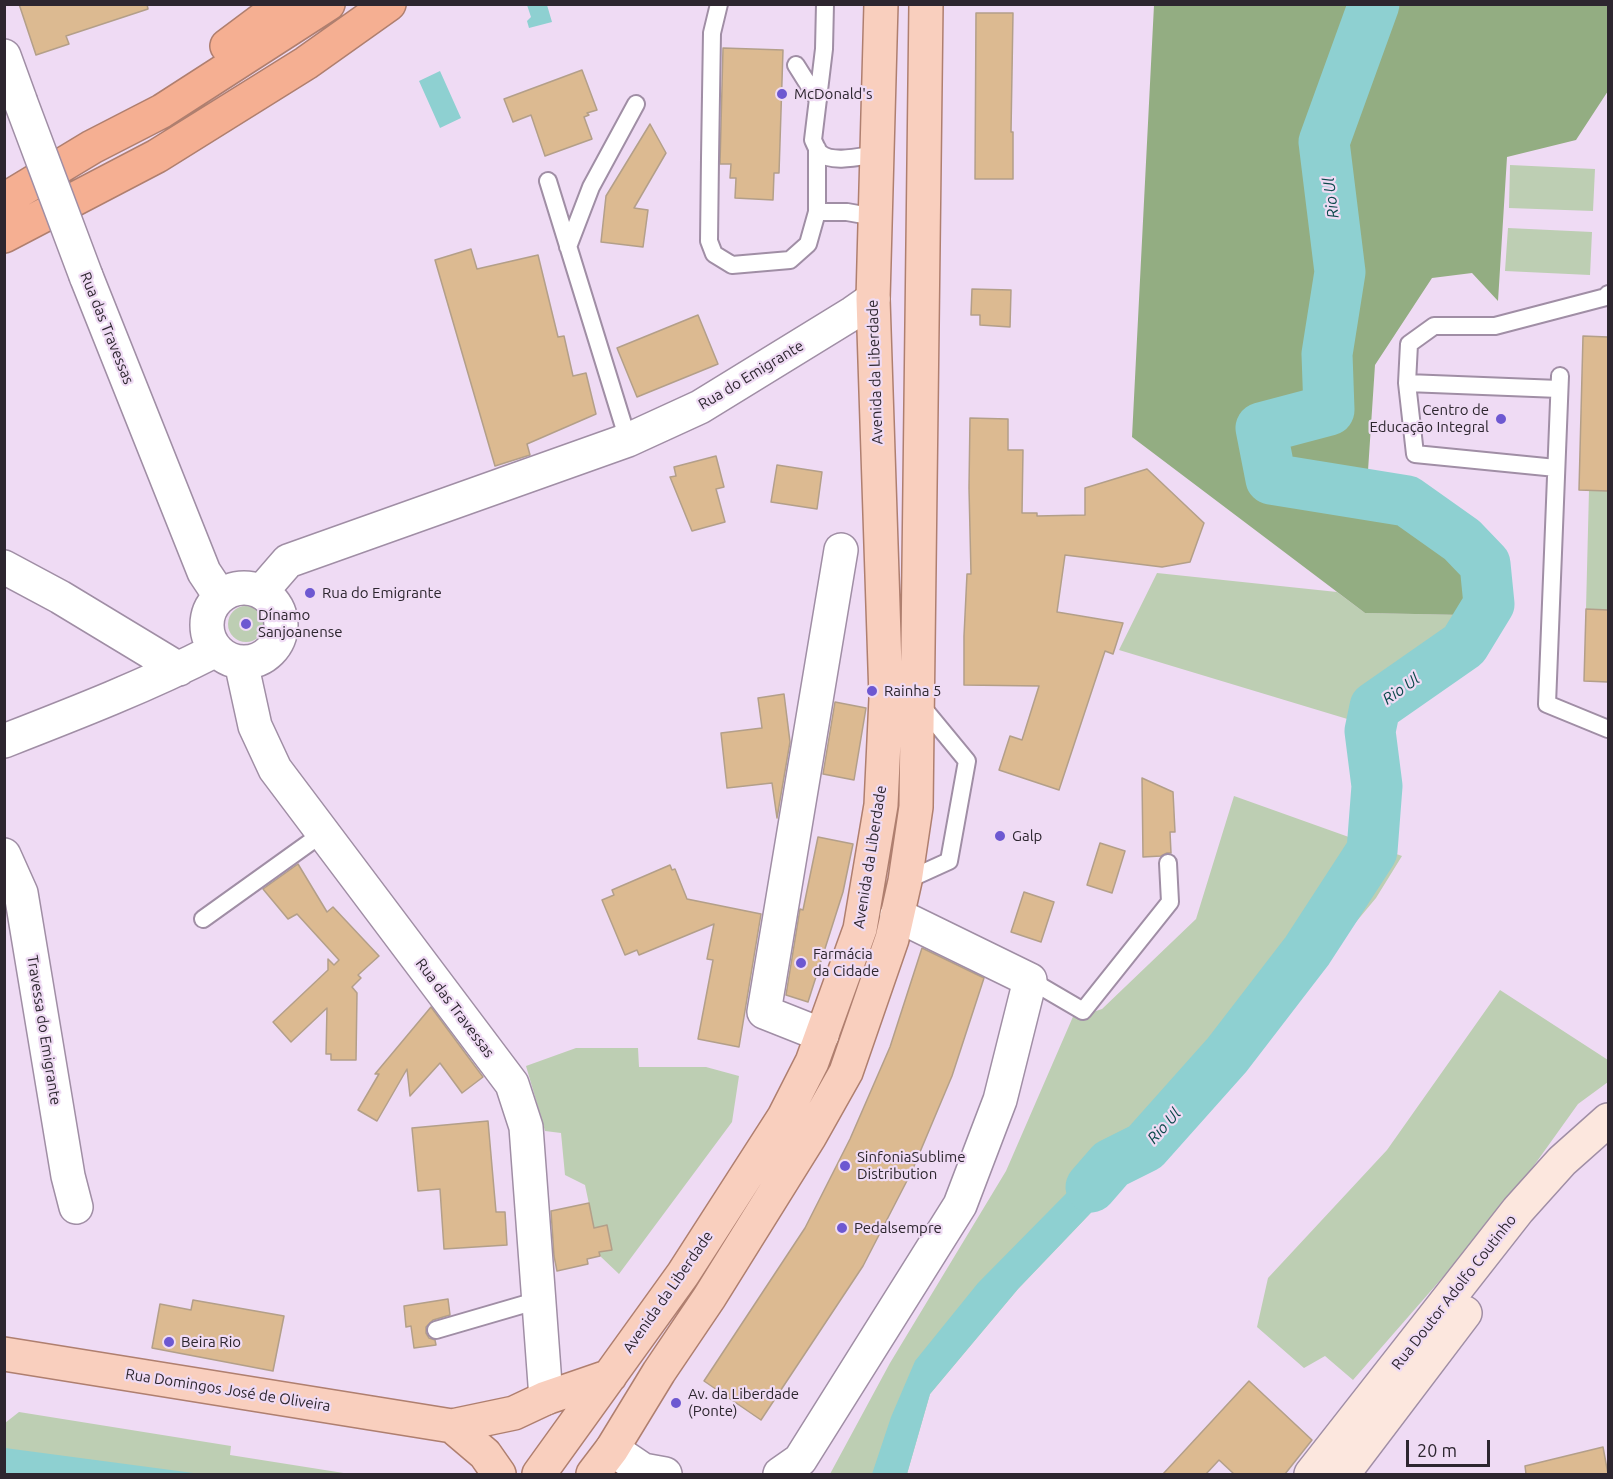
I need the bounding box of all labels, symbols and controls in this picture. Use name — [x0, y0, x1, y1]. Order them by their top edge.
place label: McDonald's — [794, 85, 872, 103]
marker: McDonald's — [775, 87, 789, 101]
water label: Rio Ul — [1319, 176, 1343, 220]
street label: Rua das Travessas — [76, 269, 138, 387]
street label: Avenida da Liberdade — [863, 299, 887, 445]
street label: Rua do Emigrante — [695, 336, 807, 414]
place label: Centro de Educação Integral — [1369, 401, 1489, 436]
marker: Centro de Educação Integral — [1494, 412, 1508, 426]
place label: Rua do Emigrante — [322, 584, 442, 602]
marker: Rua do Emigrante — [303, 586, 317, 600]
place label: Dínamo Sanjoanense — [258, 606, 342, 641]
marker: Dínamo Sanjoanense — [239, 617, 253, 631]
water label: Rio Ul — [1379, 669, 1423, 709]
place label: Rainha 5 — [884, 682, 941, 700]
marker: Rainha 5 — [865, 684, 879, 698]
street label: Avenida da Liberdade — [850, 784, 890, 930]
place label: Galp — [1012, 827, 1042, 845]
marker: Galp — [993, 829, 1007, 843]
place label: Farmácia da Cidade — [813, 945, 879, 980]
street label: Travessa do Emigrante — [23, 954, 65, 1106]
street label: Rua das Travessas — [412, 955, 498, 1061]
marker: Farmácia da Cidade — [794, 956, 808, 970]
water label: Rio Ul — [1143, 1104, 1185, 1148]
place label: SinfoniaSublime Distribution — [857, 1148, 965, 1183]
marker: SinfoniaSublime Distribution — [838, 1159, 852, 1173]
street label: Rua Doutor Adolfo Coutinho — [1388, 1211, 1520, 1373]
place label: Pedalsempre — [854, 1219, 942, 1237]
marker: Pedalsempre — [835, 1221, 849, 1235]
street label: Avenida da Liberdade — [619, 1228, 717, 1356]
place label: Beira Rio — [181, 1333, 241, 1351]
marker: Beira Rio — [162, 1335, 176, 1349]
street label: Rua Domingos José de Oliveira — [124, 1365, 332, 1415]
place label: Av. da Liberdade (Ponte) — [688, 1385, 799, 1420]
marker: Av. da Liberdade (Ponte) — [669, 1396, 683, 1410]
scale bar — [1409, 1428, 1493, 1466]
text: 20 m — [1417, 1440, 1457, 1460]

